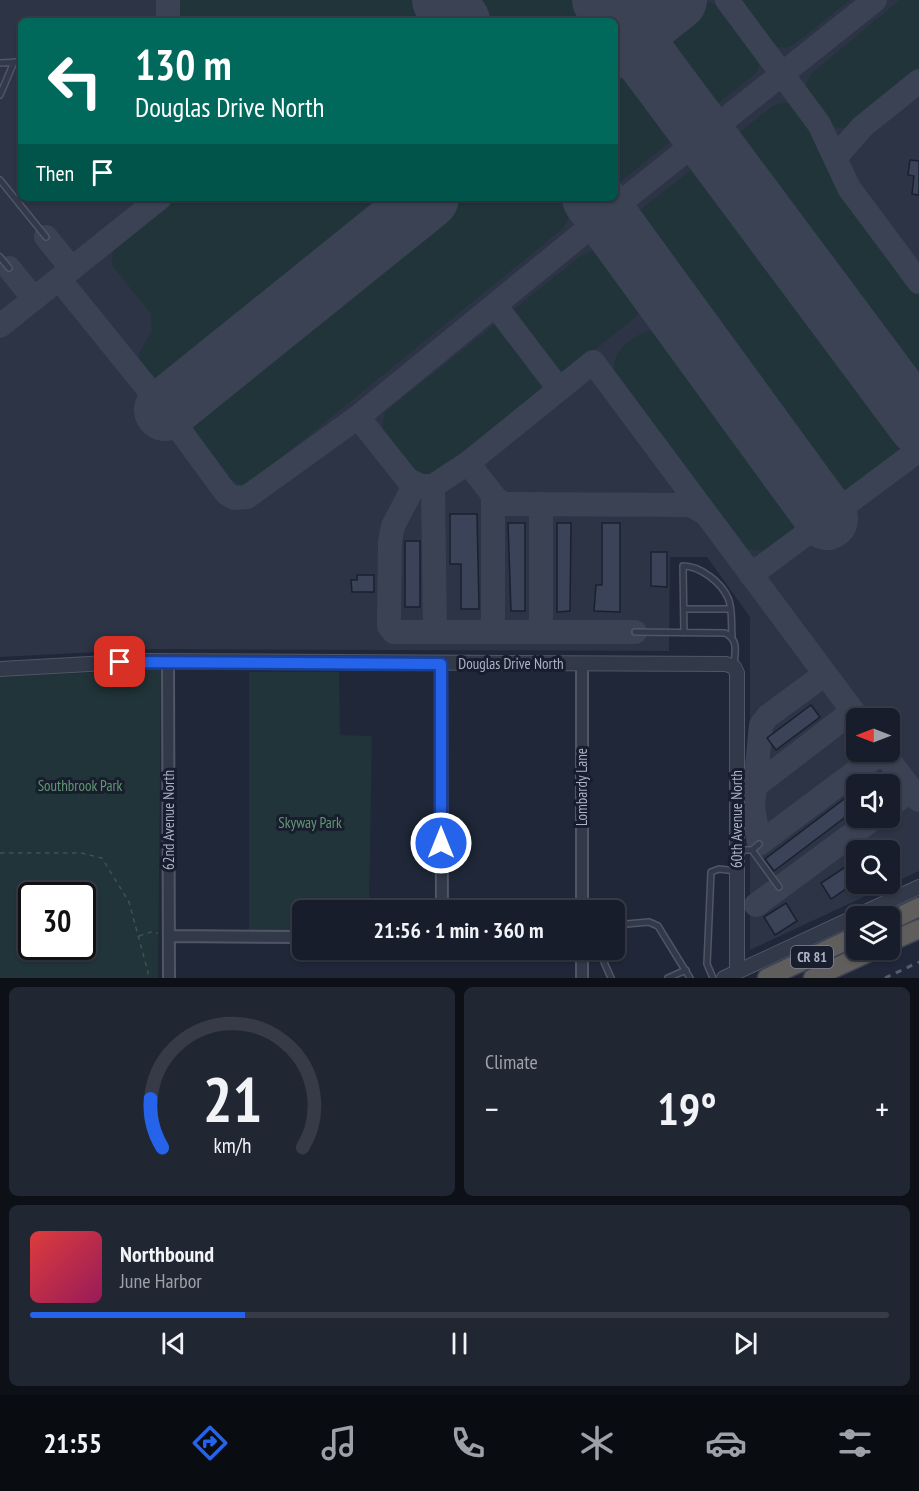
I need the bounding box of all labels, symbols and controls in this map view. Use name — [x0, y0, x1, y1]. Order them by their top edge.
text: 130 m — [135, 37, 232, 92]
icon: left — [36, 42, 114, 120]
text: Douglas Drive North — [135, 90, 325, 124]
icon: arrive — [86, 156, 119, 189]
text: Then — [36, 159, 74, 187]
pin — [94, 636, 145, 687]
icon: arrive — [103, 645, 136, 678]
street label: Douglas Drive North — [458, 654, 564, 673]
north arrow — [846, 708, 900, 762]
map controls — [846, 708, 900, 960]
street label: Lombardy Lane — [572, 748, 591, 826]
street label: 62nd Avenue North — [159, 770, 178, 870]
street label: 60th Avenue North — [727, 770, 746, 868]
button: sound — [846, 774, 900, 828]
park label: Southbrook Park — [38, 776, 122, 795]
position arrow — [409, 811, 473, 875]
park label: Skyway Park — [278, 813, 342, 832]
button: search — [846, 840, 900, 894]
speed limit sign: 30 — [18, 882, 96, 960]
button: layers — [846, 906, 900, 960]
text: 21:56 · 1 min · 360 m — [373, 916, 544, 944]
road number: CR 81 — [791, 946, 833, 968]
text: Climate — [485, 1049, 538, 1075]
text: 21 — [202, 1058, 262, 1139]
text: 19° — [657, 1079, 717, 1137]
text: − — [485, 1087, 499, 1130]
text: + — [875, 1087, 889, 1130]
text: km/h — [213, 1132, 251, 1160]
text: Northbound — [120, 1240, 214, 1268]
text: June Harbor — [120, 1268, 202, 1294]
icon: previous — [157, 1327, 190, 1360]
icon: pause — [443, 1327, 476, 1360]
icon: next — [729, 1327, 762, 1360]
icon: directions — [189, 1422, 231, 1464]
icon: music — [318, 1422, 360, 1464]
icon: phone — [447, 1422, 489, 1464]
icon: climate — [576, 1422, 618, 1464]
icon: car — [705, 1422, 747, 1464]
icon: filters — [834, 1422, 876, 1464]
text: 21:55 — [43, 1426, 102, 1460]

